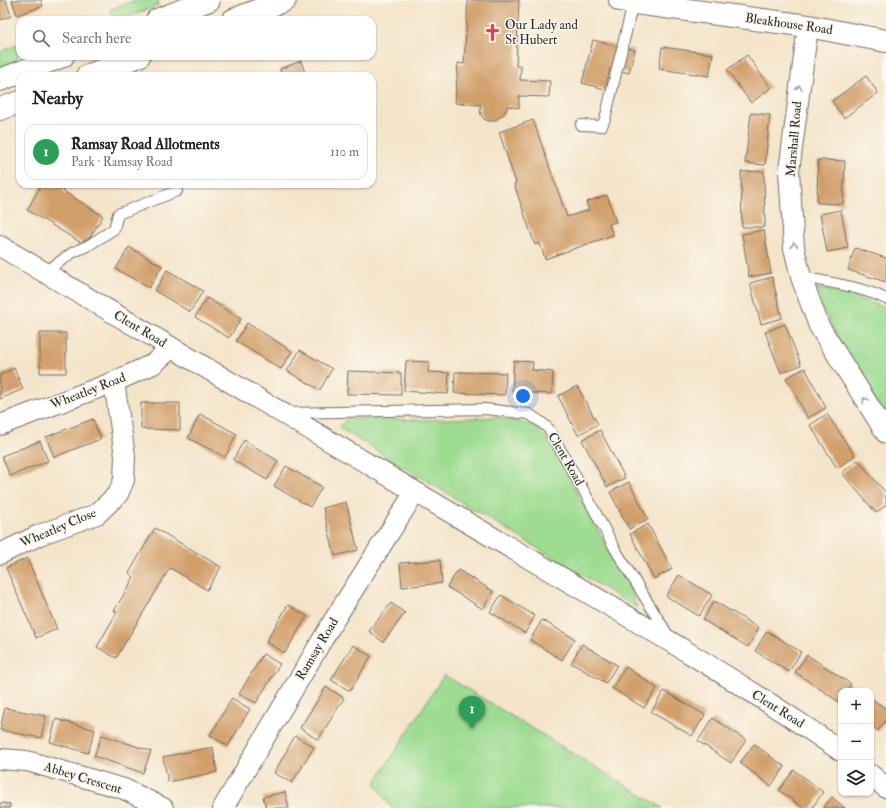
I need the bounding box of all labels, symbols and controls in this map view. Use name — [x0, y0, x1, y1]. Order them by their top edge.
street label: Bleakhouse Road — [744, 10, 834, 38]
search box — [16, 16, 376, 60]
place label: Our Lady and St Hubert — [505, 17, 579, 48]
church icon: Our Lady and St Hubert — [482, 22, 502, 42]
icon: search — [30, 27, 52, 49]
text: Search here — [62, 29, 131, 48]
one-way arrow — [794, 85, 803, 91]
text: Nearby — [32, 88, 83, 109]
street label: Marshall Road — [783, 100, 805, 177]
text: Ramsay Road Allotments — [71, 135, 220, 154]
text: 1 — [44, 144, 48, 160]
text: 110 m — [330, 144, 359, 160]
text: Park · Ramsay Road — [71, 154, 173, 170]
one-way arrow — [790, 242, 799, 248]
street label: Clent Road — [111, 307, 170, 351]
street label: Wheatley Road — [47, 369, 129, 414]
your location — [513, 386, 533, 406]
one-way arrow — [862, 397, 870, 404]
street label: Clent Road — [544, 429, 588, 489]
street label: Wheatley Close — [17, 505, 99, 553]
street label: Ramsay Road — [292, 614, 343, 684]
street label: Clent Road — [749, 687, 808, 732]
map controls — [838, 688, 874, 796]
button: + — [838, 688, 874, 724]
pin: 1 — [459, 696, 485, 729]
button: − — [838, 724, 874, 760]
street label: Abbey Crescent — [41, 758, 124, 798]
button: layers — [838, 760, 874, 796]

